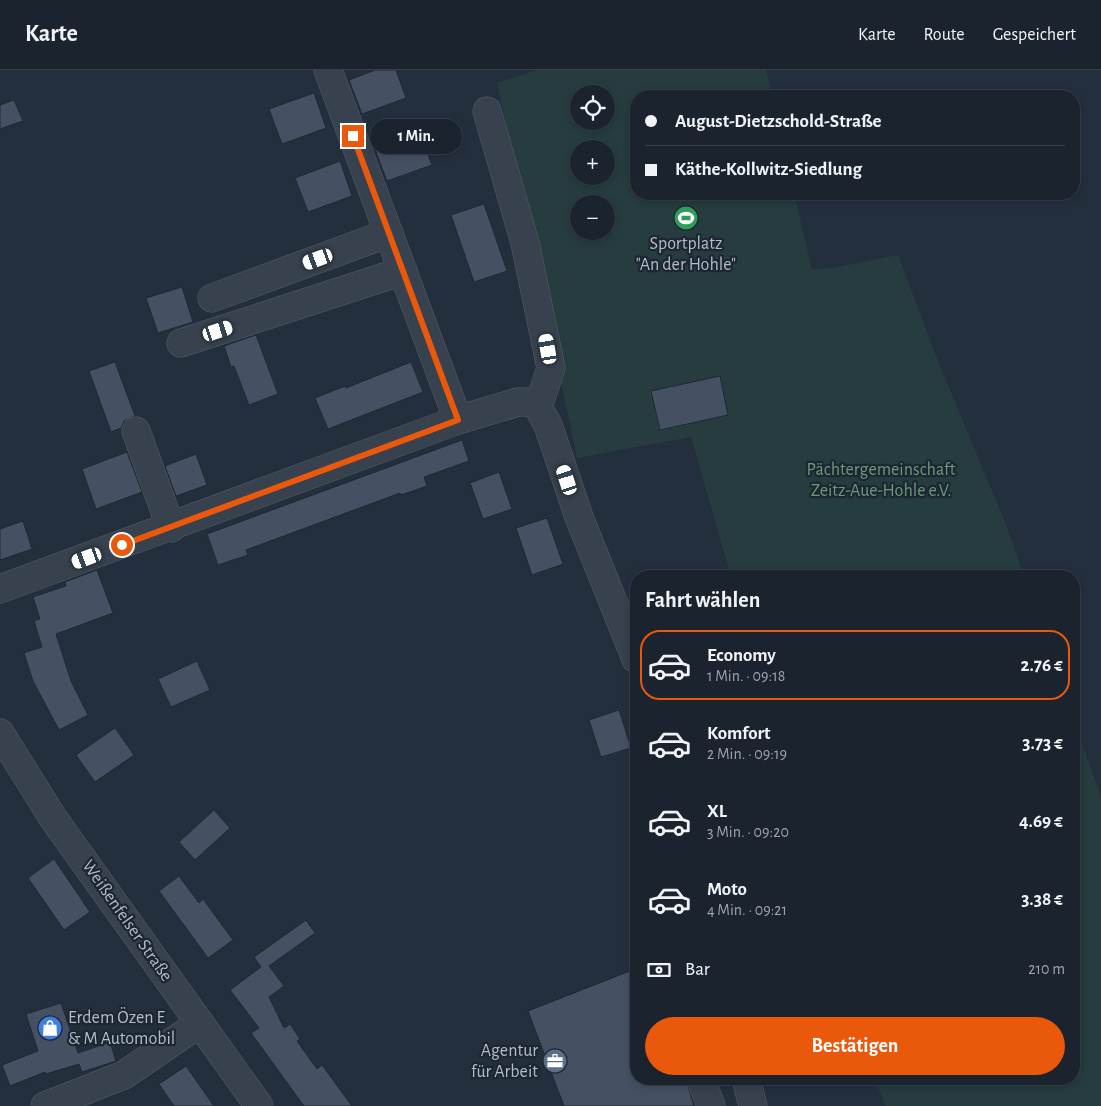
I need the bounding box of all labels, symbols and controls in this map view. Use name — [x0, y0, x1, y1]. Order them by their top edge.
text: Karte — [25, 22, 78, 46]
text: Karte — [858, 26, 895, 44]
text: Route — [923, 26, 965, 44]
text: Gespeichert — [993, 26, 1076, 44]
map controls — [570, 85, 615, 240]
button: locate — [570, 85, 615, 130]
text: August-Dietzschold-Straße — [675, 112, 882, 131]
callout: 1 Min. — [370, 118, 463, 154]
route end — [342, 125, 364, 147]
text: 1 Min. — [397, 128, 435, 144]
button: + — [570, 140, 615, 185]
text: Käthe-Kollwitz-Siedlung — [675, 160, 862, 179]
button: − — [570, 195, 615, 240]
sports icon: Sportplatz "An der Hohle" — [673, 205, 699, 231]
place label: Sportplatz "An der Hohle" — [636, 235, 736, 274]
car — [301, 247, 334, 271]
car — [201, 319, 234, 343]
car — [538, 333, 557, 365]
park label: Pächtergemeinschaft Zeitz-Aue-Hohle e.V. — [807, 461, 956, 500]
car — [555, 463, 578, 497]
route start — [111, 534, 133, 556]
car — [70, 546, 103, 570]
text: Fahrt wählen — [645, 589, 760, 611]
icon: car — [647, 643, 692, 688]
text: Economy — [707, 646, 776, 665]
text: 2.76 € — [1021, 656, 1063, 675]
text: 1 Min. · 09:18 — [707, 668, 785, 684]
icon: car — [647, 721, 692, 766]
text: Komfort — [707, 724, 771, 743]
text: 3.73 € — [1022, 734, 1063, 753]
text: 2 Min. · 09:19 — [707, 746, 787, 762]
icon: car — [647, 799, 692, 844]
text: XL — [707, 802, 727, 821]
text: 4.69 € — [1019, 812, 1063, 831]
text: 3 Min. · 09:20 — [707, 824, 789, 840]
street label: Weißenfelser Straße — [78, 857, 176, 985]
icon: car — [647, 877, 692, 922]
text: Moto — [707, 880, 747, 899]
text: 3.38 € — [1021, 890, 1063, 909]
text: 4 Min. · 09:21 — [707, 902, 787, 918]
icon: cash — [645, 956, 673, 984]
text: Bar — [685, 960, 710, 979]
text: 210 m — [1028, 961, 1065, 977]
place label: Erdem Özen E & M Automobil — [68, 1007, 175, 1048]
shop icon: Erdem Özen E & M Automobil — [37, 1015, 63, 1041]
button: Bestätigen — [645, 1017, 1065, 1075]
place label: Agentur für Arbeit — [471, 1042, 538, 1081]
office icon: Agentur für Arbeit — [542, 1048, 568, 1074]

